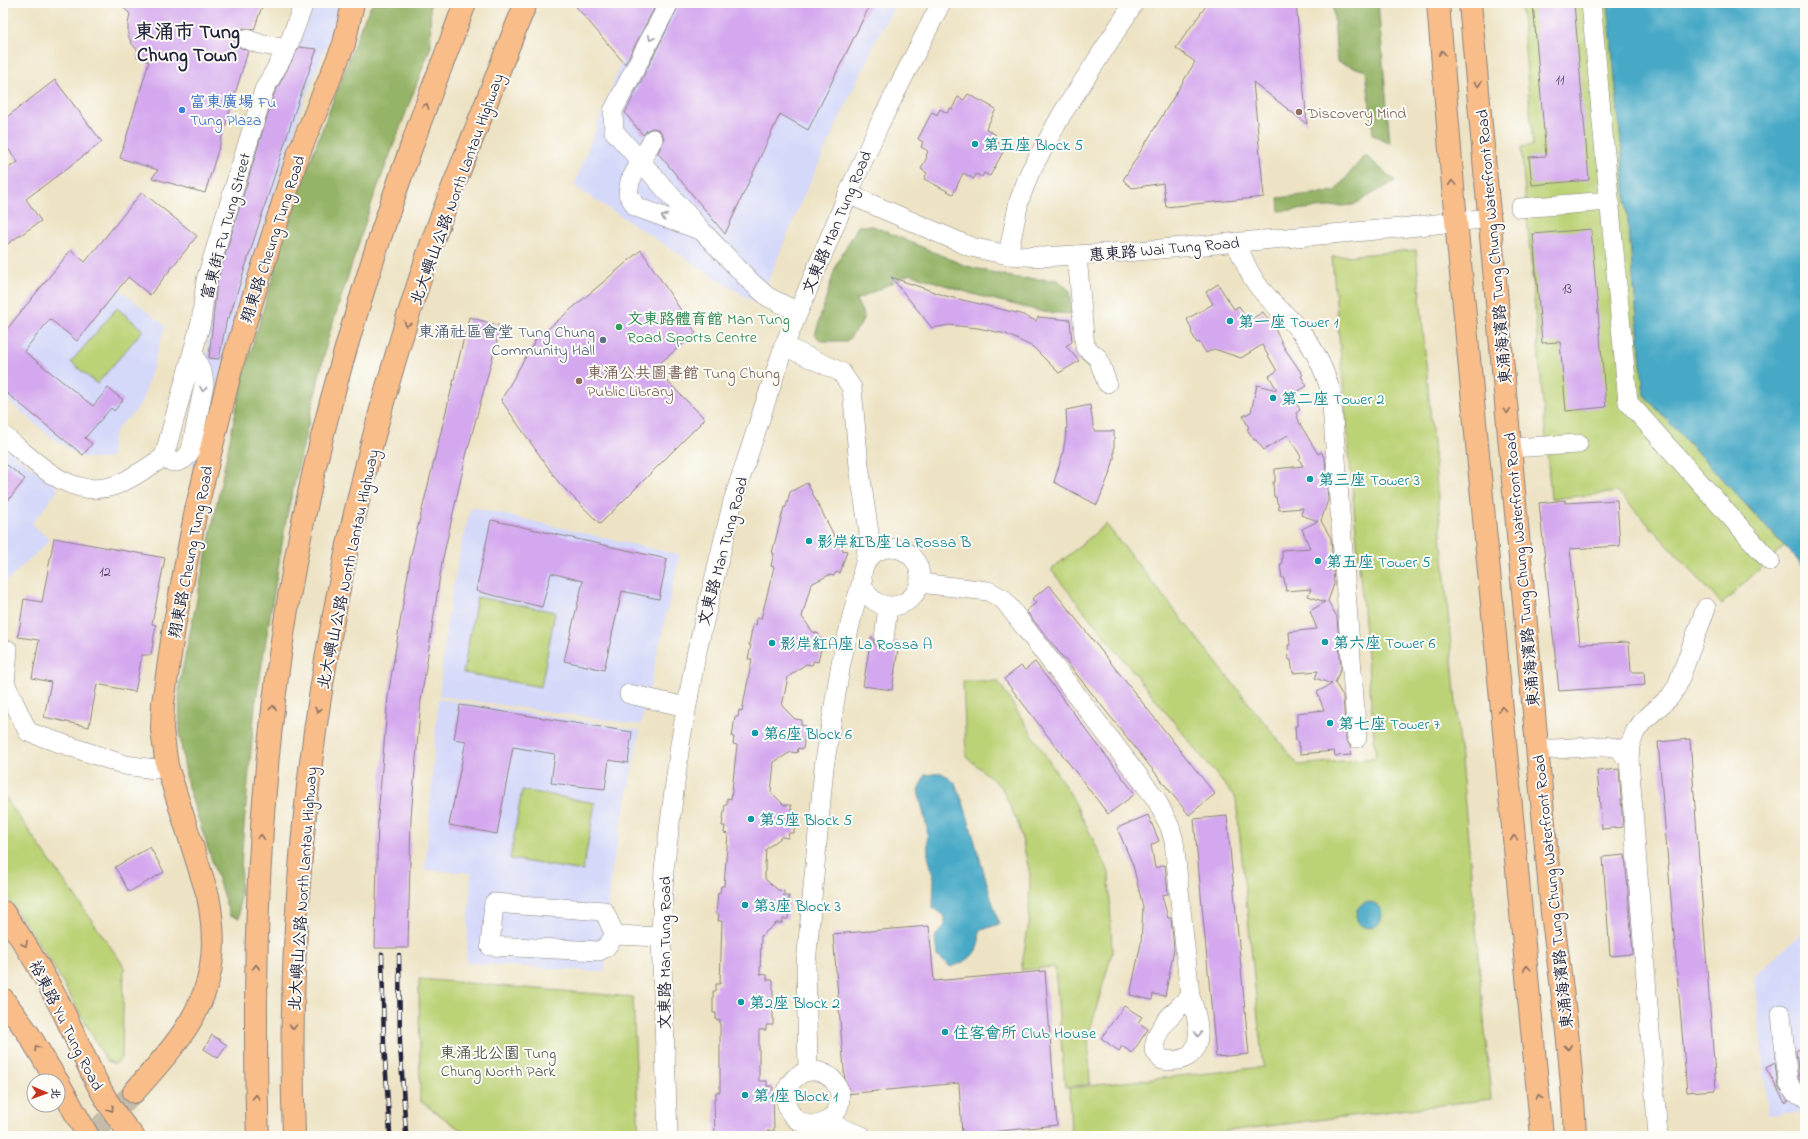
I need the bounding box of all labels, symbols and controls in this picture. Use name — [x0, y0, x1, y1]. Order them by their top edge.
district label: 東涌市 Tung Chung Town — [134, 19, 240, 72]
one-way arrow — [648, 34, 656, 41]
one-way arrow — [1437, 50, 1446, 56]
street label: 北大嶼山公路 North Lantau Highway — [405, 70, 511, 309]
house number: 11 — [1556, 70, 1565, 91]
one-way arrow — [1473, 81, 1482, 87]
place label: 富東廣場 Fu Tung Plaza — [190, 91, 276, 133]
place label: Discovery Mind — [1306, 102, 1406, 126]
one-way arrow — [422, 103, 430, 110]
marker: 富東廣場 Fu Tung Plaza — [177, 105, 187, 115]
marker: Discovery Mind — [1294, 107, 1304, 117]
street label: 東涌海濱路 Tung Chung Waterfront Road — [1471, 108, 1519, 385]
place label: 第五座 Block 5 — [983, 134, 1083, 158]
marker: 第五座 Block 5 — [970, 139, 980, 149]
street label: 文東路 Man Tung Road — [797, 147, 879, 298]
street label: 富東街 Fu Tung Street — [196, 150, 258, 303]
street label: 翔東路 Cheung Tung Road — [235, 153, 312, 327]
one-way arrow — [1448, 180, 1457, 186]
one-way arrow — [661, 213, 668, 222]
street label: 惠東路 Wai Tung Road — [1088, 231, 1240, 269]
house number: 13 — [1562, 279, 1572, 300]
place label: 文東路體育館 Man Tung Road Sports Centre — [627, 308, 790, 350]
place label: 第一座 Tower 1 — [1238, 311, 1339, 335]
marker: 第一座 Tower 1 — [1225, 316, 1235, 326]
one-way arrow — [403, 321, 411, 328]
place label: 東涌社區會堂 Tung Chung Community Hall — [418, 321, 595, 363]
marker: 文東路體育館 Man Tung Road Sports Centre — [614, 322, 624, 332]
marker: 東涌社區會堂 Tung Chung Community Hall — [598, 335, 608, 345]
place label: 東涌公共圖書館 Tung Chung Public Library — [587, 362, 780, 404]
marker: 東涌公共圖書館 Tung Chung Public Library — [574, 376, 584, 386]
one-way arrow — [199, 386, 208, 392]
place label: 第二座 Tower 2 — [1281, 388, 1384, 412]
marker: 第二座 Tower 2 — [1268, 393, 1278, 403]
one-way arrow — [1503, 408, 1512, 414]
street label: 東涌海濱路 Tung Chung Waterfront Road — [1499, 431, 1547, 708]
street label: 北大嶼山公路 North Lantau Highway — [312, 447, 386, 692]
street label: 翔東路 Cheung Tung Road — [163, 464, 220, 641]
place label: 第三座 Tower 3 — [1318, 469, 1420, 493]
street label: 文東路 Man Tung Road — [692, 474, 755, 629]
marker: 第三座 Tower 3 — [1305, 474, 1315, 484]
place label: 影岸紅B座 La Rossa B — [817, 531, 971, 555]
marker: 影岸紅B座 La Rossa B — [804, 536, 814, 546]
place label: 第五座 Tower 5 — [1326, 551, 1431, 575]
marker: 第五座 Tower 5 — [1313, 556, 1323, 566]
house number: 12 — [99, 562, 111, 583]
place label: 第六座 Tower 6 — [1333, 632, 1436, 656]
place label: 影岸紅A座 La Rossa A — [780, 633, 933, 657]
marker: 第六座 Tower 6 — [1320, 637, 1330, 647]
marker: 影岸紅A座 La Rossa A — [767, 638, 777, 648]
one-way arrow — [268, 705, 277, 711]
one-way arrow — [1498, 706, 1507, 712]
one-way arrow — [314, 707, 323, 713]
place label: 第七座 Tower 7 — [1338, 713, 1440, 737]
marker: 第七座 Tower 7 — [1325, 718, 1335, 728]
place label: 第6座 Block 6 — [763, 723, 852, 747]
marker: 第6座 Block 6 — [750, 728, 760, 738]
street label: 東涌海濱路 Tung Chung Waterfront Road — [1528, 753, 1580, 1030]
street label: 北大嶼山公路 North Lantau Highway — [283, 766, 325, 1012]
place label: 第5座 Block 5 — [759, 809, 852, 833]
marker: 第5座 Block 5 — [746, 814, 756, 824]
one-way arrow — [257, 834, 266, 840]
one-way arrow — [1510, 835, 1519, 841]
street label: 文東路 Man Tung Road — [654, 876, 678, 1030]
place label: 第3座 Block 3 — [753, 895, 841, 919]
marker: 第3座 Block 3 — [740, 900, 750, 910]
one-way arrow — [21, 940, 28, 947]
street label: 裕東路 Yu Tung Road — [22, 956, 109, 1095]
one-way arrow — [252, 964, 260, 970]
one-way arrow — [1522, 965, 1531, 971]
place label: 第2座 Block 2 — [749, 992, 840, 1016]
marker: 第2座 Block 2 — [736, 997, 746, 1007]
place label: 住客會所 Club House — [953, 1022, 1097, 1046]
one-way arrow — [289, 1024, 297, 1030]
marker: 住客會所 Club House — [940, 1027, 950, 1037]
one-way arrow — [1194, 1031, 1202, 1037]
park label: 東涌北公園 Tung Chung North Park — [440, 1042, 556, 1084]
one-way arrow — [1564, 1044, 1573, 1050]
one-way arrow — [34, 1045, 42, 1052]
north arrow — [26, 1073, 66, 1113]
place label: 第1座 Block 1 — [753, 1085, 838, 1109]
text: 北 — [47, 1088, 63, 1099]
marker: 第1座 Block 1 — [740, 1090, 750, 1100]
one-way arrow — [252, 1094, 260, 1100]
one-way arrow — [1534, 1094, 1543, 1100]
one-way arrow — [106, 1105, 114, 1112]

